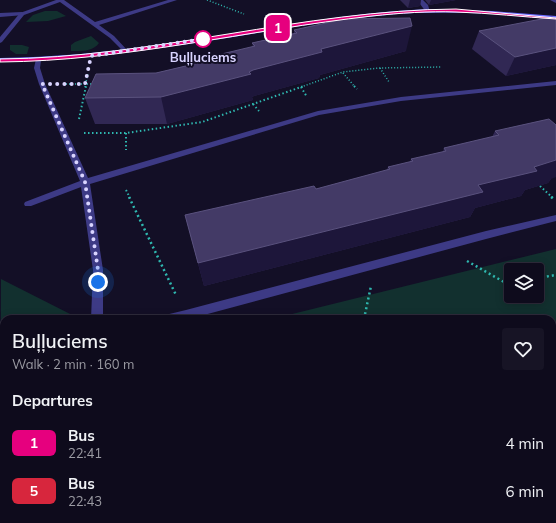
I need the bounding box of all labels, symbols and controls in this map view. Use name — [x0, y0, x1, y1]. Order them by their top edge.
line badge: 1 — [265, 15, 291, 41]
text: 1 — [274, 19, 282, 37]
marker: Buļļuciems — [194, 30, 212, 48]
place label: Buļļuciems — [170, 49, 236, 66]
map controls — [504, 263, 544, 303]
button: layers — [504, 263, 544, 303]
your location — [88, 272, 108, 292]
button: heart — [502, 328, 544, 370]
text: Buļļuciems — [12, 329, 108, 353]
text: Walk · 2 min · 160 m — [12, 356, 134, 372]
text: Departures — [12, 391, 93, 410]
text: Bus — [68, 426, 95, 445]
text: 1 — [30, 434, 38, 452]
text: 4 min — [506, 434, 544, 453]
text: 22:41 — [68, 445, 102, 461]
text: Bus — [68, 474, 95, 493]
text: 5 — [30, 482, 38, 500]
text: 6 min — [506, 482, 544, 501]
text: 22:43 — [68, 493, 102, 509]

